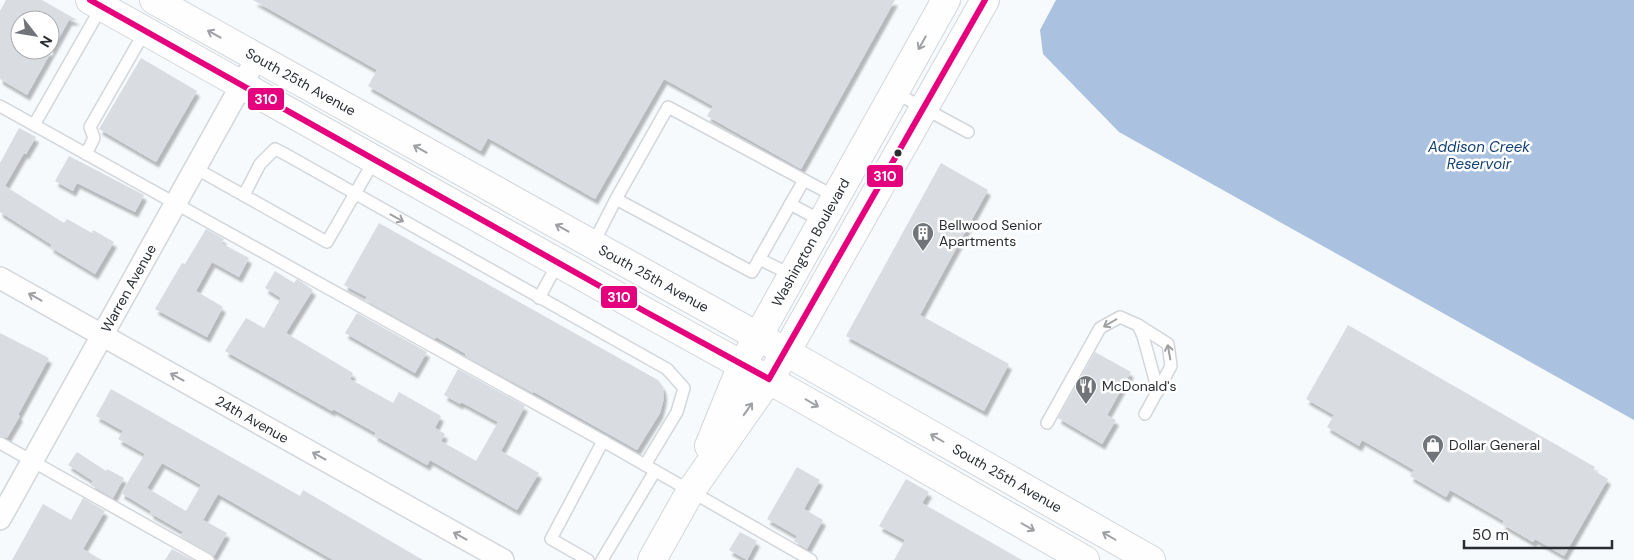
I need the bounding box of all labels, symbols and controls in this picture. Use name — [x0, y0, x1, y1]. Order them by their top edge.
north arrow — [10, 10, 60, 60]
one-way arrow — [208, 28, 222, 38]
text: N — [36, 33, 56, 51]
one-way arrow — [917, 35, 927, 50]
street label: South 25th Avenue — [243, 44, 359, 120]
line badge: 310 — [247, 87, 285, 111]
text: 310 — [254, 90, 278, 108]
water label: Addison Creek Reservoir — [1427, 137, 1530, 174]
one-way arrow — [414, 143, 428, 153]
unlabelled marker — [893, 148, 903, 158]
line badge: 310 — [866, 164, 904, 188]
text: 310 — [873, 167, 897, 185]
street label: Washington Boulevard — [768, 175, 854, 310]
one-way arrow — [390, 213, 405, 223]
place label: Bellwood Senior Apartments — [939, 216, 1042, 250]
building icon: Bellwood Senior Apartments — [911, 221, 935, 252]
one-way arrow — [555, 223, 570, 233]
street label: South 25th Avenue — [595, 240, 712, 316]
street label: Warren Avenue — [97, 241, 160, 335]
line badge: 310 — [600, 285, 638, 309]
text: 310 — [607, 288, 631, 306]
one-way arrow — [29, 292, 43, 302]
one-way arrow — [1103, 318, 1117, 328]
one-way arrow — [1163, 344, 1173, 360]
one-way arrow — [170, 372, 185, 381]
restaurant icon: McDonald's — [1074, 374, 1098, 405]
place label: McDonald's — [1102, 377, 1177, 395]
street label: 24th Avenue — [212, 392, 292, 447]
one-way arrow — [804, 399, 818, 409]
one-way arrow — [743, 403, 753, 417]
one-way arrow — [930, 433, 945, 443]
shop icon: Dollar General — [1421, 433, 1445, 464]
place label: Dollar General — [1449, 436, 1540, 454]
street label: South 25th Avenue — [949, 440, 1065, 516]
one-way arrow — [312, 451, 326, 461]
scale bar — [1464, 518, 1612, 550]
one-way arrow — [1020, 523, 1034, 533]
text: 50 m — [1472, 525, 1509, 545]
one-way arrow — [453, 531, 468, 541]
one-way arrow — [1101, 531, 1116, 541]

